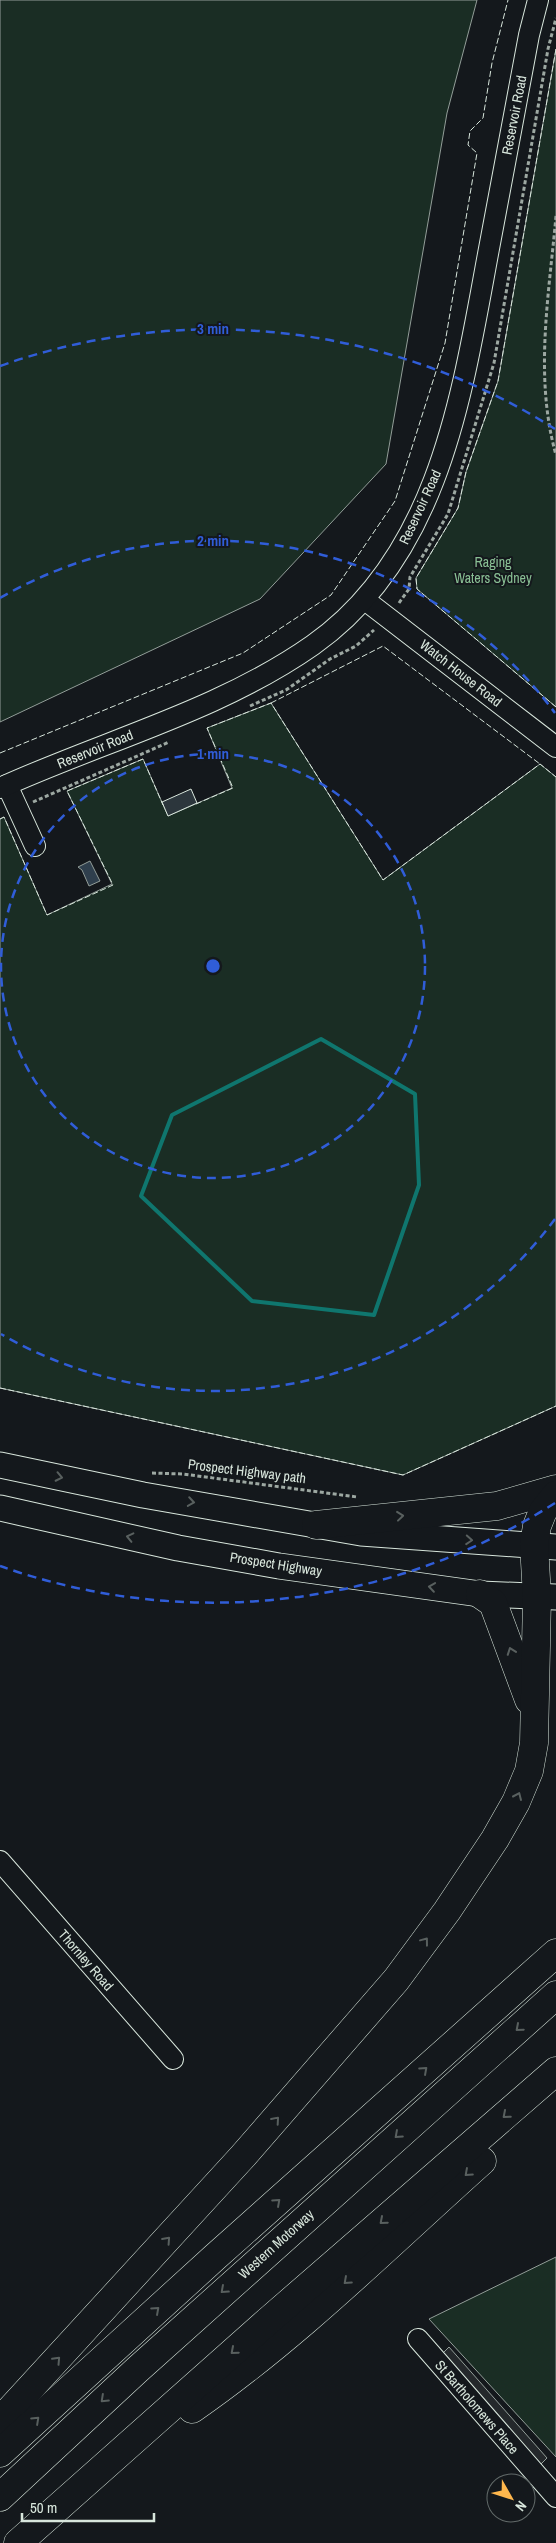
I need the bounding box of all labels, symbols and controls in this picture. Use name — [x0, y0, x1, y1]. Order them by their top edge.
street label: Reservoir Road — [497, 74, 531, 156]
text: 3 min — [197, 318, 229, 339]
street label: Reservoir Road — [395, 467, 445, 547]
text: 2 min — [197, 530, 229, 551]
park label: Raging Waters Sydney — [454, 553, 532, 587]
street label: Watch House Road — [416, 635, 506, 711]
street label: Reservoir Road — [54, 726, 136, 772]
text: 1 min — [197, 743, 229, 764]
centre of rings — [204, 957, 222, 975]
street label: Prospect Highway path — [187, 1455, 307, 1487]
one-way arrow — [55, 1472, 64, 1482]
one-way arrow — [187, 1497, 195, 1507]
one-way arrow — [396, 1511, 404, 1522]
one-way arrow — [126, 1532, 135, 1543]
one-way arrow — [465, 1534, 473, 1545]
street label: Prospect Highway — [229, 1548, 324, 1580]
one-way arrow — [428, 1582, 436, 1593]
one-way arrow — [507, 1647, 517, 1656]
one-way arrow — [512, 1792, 523, 1801]
street label: Thornley Road — [55, 1926, 117, 1994]
one-way arrow — [419, 1937, 428, 1947]
one-way arrow — [516, 2022, 525, 2031]
one-way arrow — [419, 2067, 428, 2076]
one-way arrow — [503, 2109, 512, 2118]
one-way arrow — [270, 2116, 279, 2125]
one-way arrow — [394, 2130, 403, 2139]
one-way arrow — [465, 2167, 474, 2176]
one-way arrow — [271, 2198, 280, 2207]
street label: Western Motorway — [234, 2205, 318, 2283]
one-way arrow — [380, 2216, 389, 2225]
one-way arrow — [161, 2237, 170, 2246]
one-way arrow — [344, 2275, 353, 2284]
one-way arrow — [221, 2284, 230, 2293]
one-way arrow — [150, 2307, 159, 2316]
one-way arrow — [231, 2345, 240, 2354]
street label: St Bartholomews Place — [431, 2356, 523, 2458]
one-way arrow — [51, 2357, 60, 2366]
one-way arrow — [101, 2393, 110, 2402]
one-way arrow — [30, 2417, 39, 2426]
north arrow — [486, 2473, 536, 2523]
scale bar — [22, 2490, 155, 2522]
text: 50 m — [30, 2497, 57, 2518]
text: N — [511, 2497, 531, 2515]

